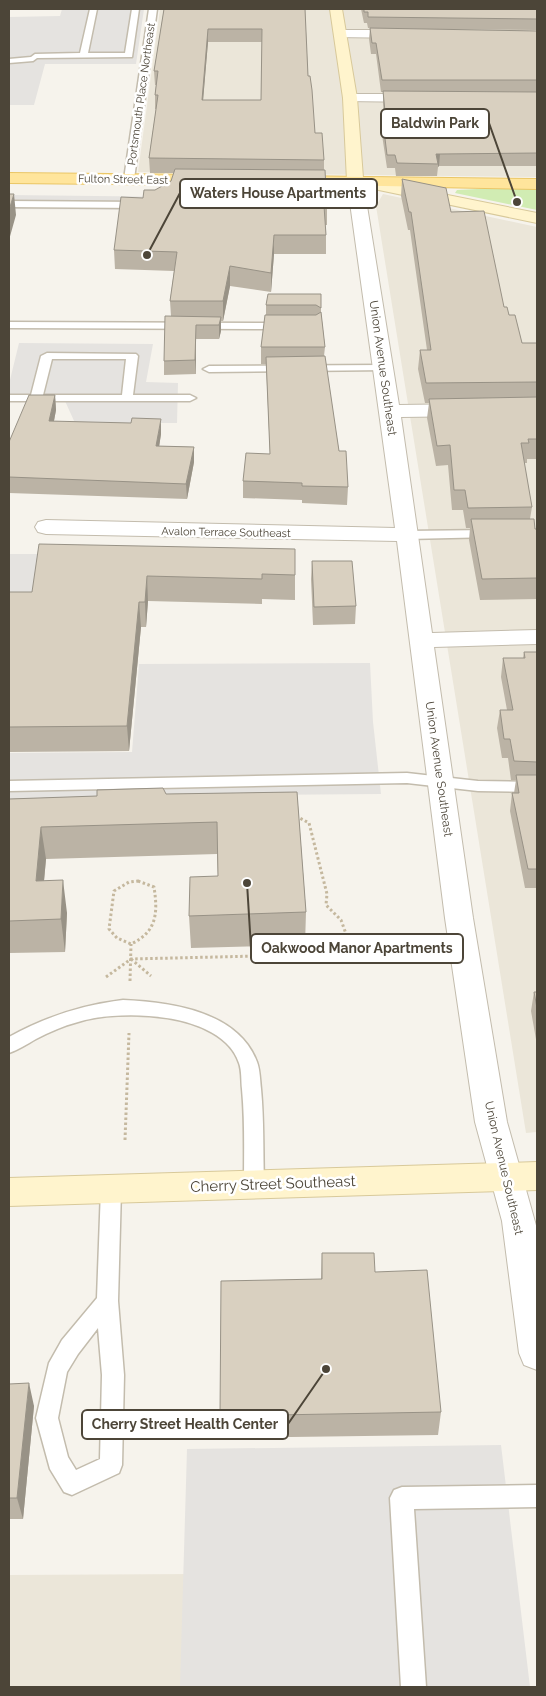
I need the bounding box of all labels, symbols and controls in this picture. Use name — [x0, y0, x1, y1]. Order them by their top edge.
street label: Portsmouth Place Northeast — [125, 22, 158, 166]
callout: Baldwin Park — [381, 109, 489, 138]
text: Baldwin Park — [391, 115, 479, 131]
street label: Fulton Street East — [78, 172, 168, 187]
callout: Waters House Apartments — [180, 179, 377, 208]
text: Waters House Apartments — [190, 185, 366, 201]
street label: Union Avenue Southeast — [367, 299, 399, 437]
street label: Avalon Terrace Southeast — [161, 525, 291, 540]
street label: Union Avenue Southeast — [423, 700, 455, 838]
callout: Oakwood Manor Apartments — [251, 934, 463, 963]
text: Oakwood Manor Apartments — [261, 940, 453, 956]
street label: Union Avenue Southeast — [482, 1100, 526, 1236]
street label: Cherry Street Southeast — [190, 1172, 356, 1196]
callout: Cherry Street Health Center — [82, 1410, 288, 1439]
text: Cherry Street Health Center — [92, 1416, 279, 1432]

